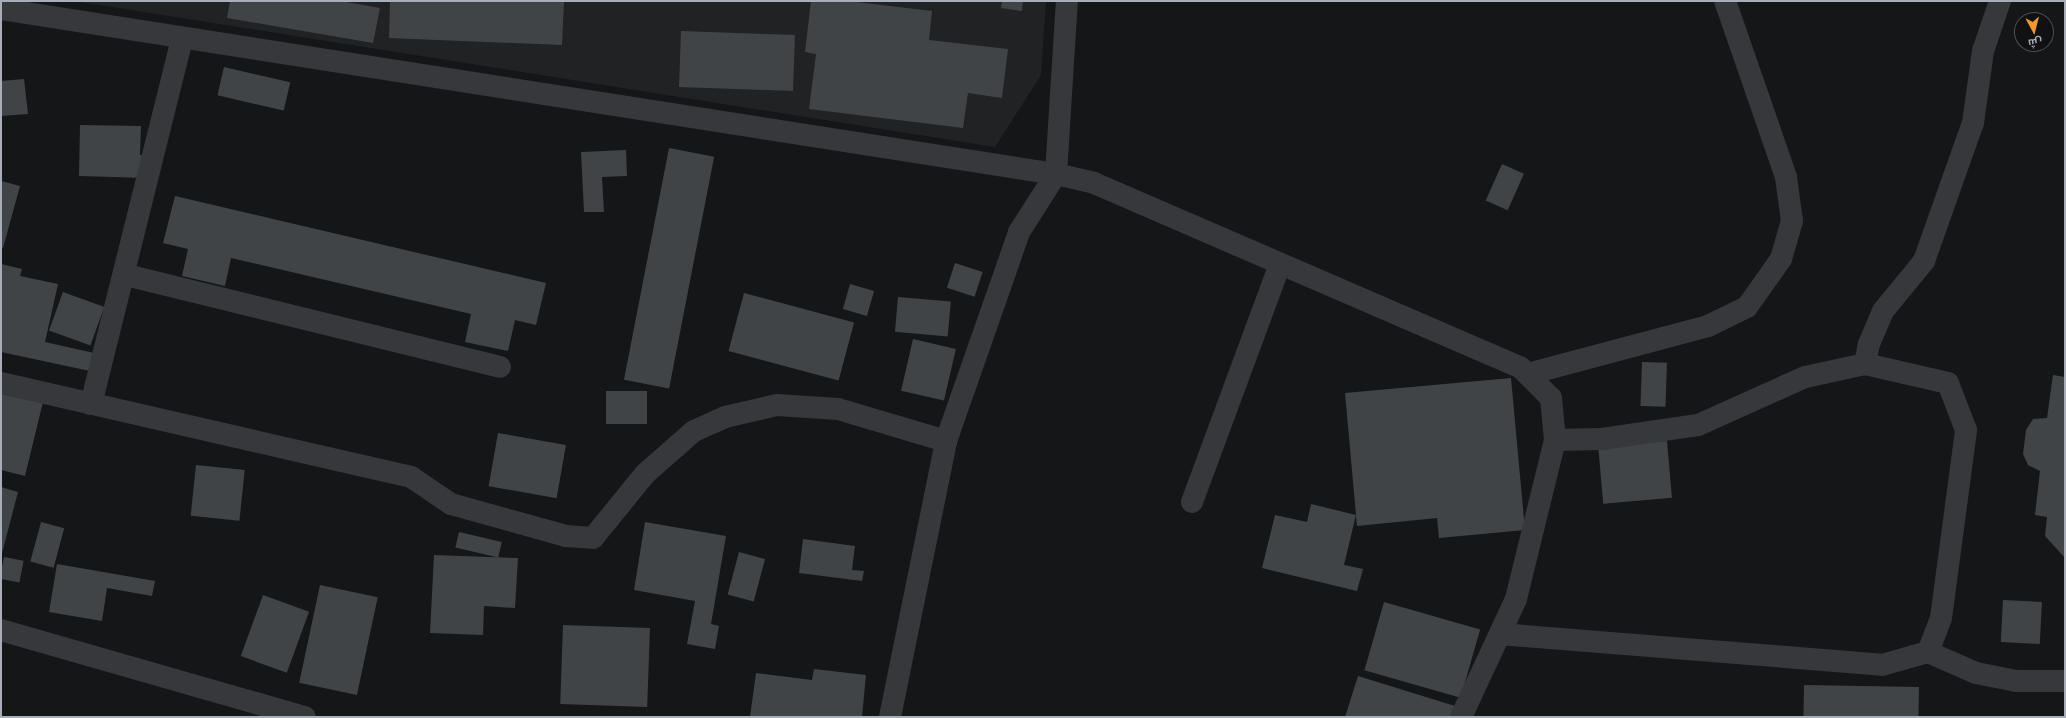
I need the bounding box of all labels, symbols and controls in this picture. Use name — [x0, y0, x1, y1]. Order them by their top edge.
north arrow — [2014, 12, 2054, 52]
text: ش — [2028, 36, 2043, 51]

